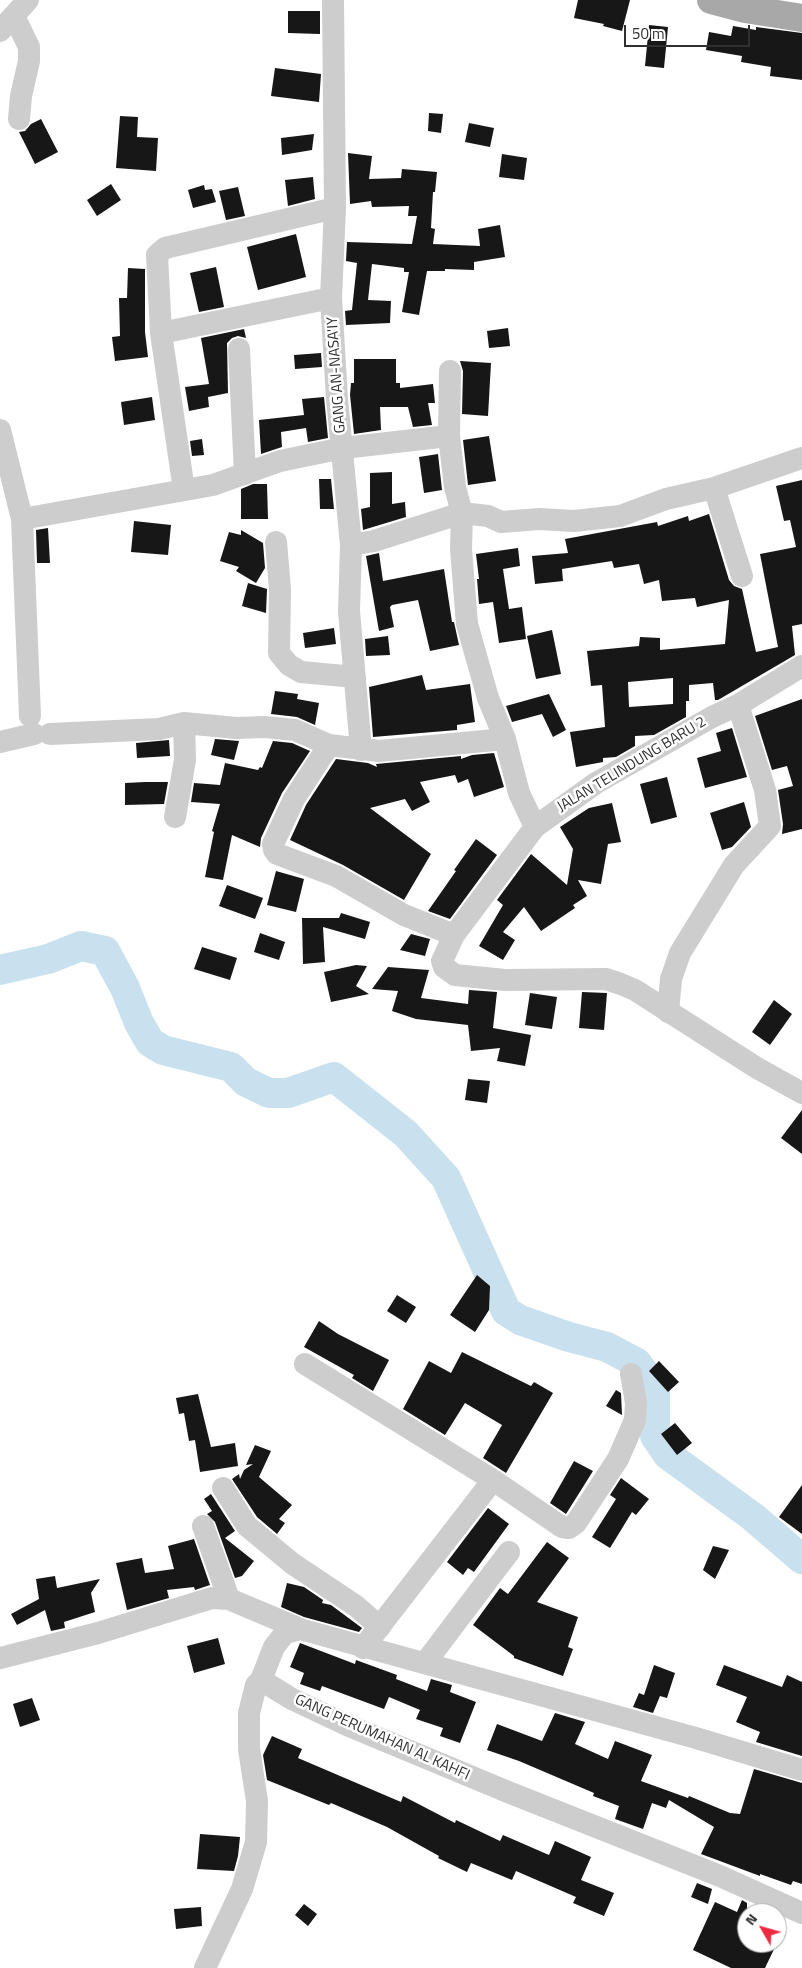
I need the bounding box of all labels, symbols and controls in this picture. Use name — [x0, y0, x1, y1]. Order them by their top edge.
scale bar — [627, 15, 753, 47]
text: 50 m — [632, 22, 665, 45]
street label: GANG AN-NASA'IY — [324, 316, 350, 434]
street label: JALAN TELINDUNG BARU 2 — [554, 713, 710, 817]
street label: GANG PERUMAHAN AL KAHFI — [292, 1691, 472, 1785]
north arrow — [737, 1903, 787, 1953]
text: N — [739, 1909, 762, 1929]

